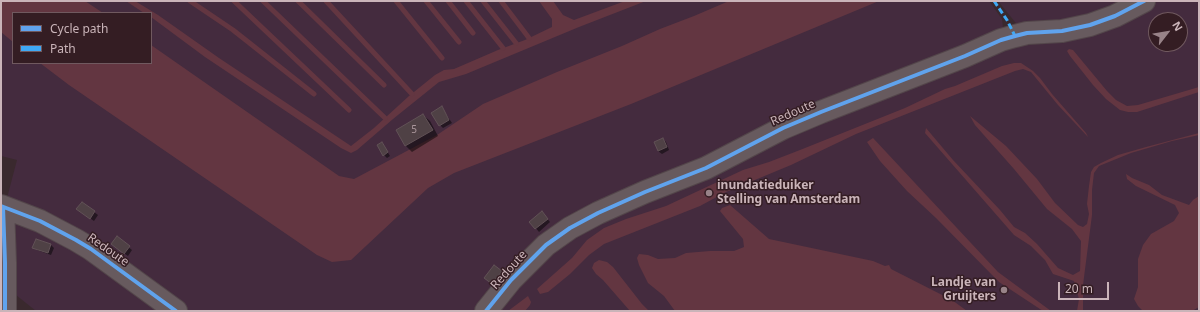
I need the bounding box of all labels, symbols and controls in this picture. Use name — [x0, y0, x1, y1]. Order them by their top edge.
legend — [12, 12, 152, 64]
north arrow — [1148, 12, 1188, 52]
text: N — [1169, 18, 1187, 34]
text: Cycle path — [50, 20, 108, 37]
text: Path — [50, 40, 76, 57]
street label: Redoute — [768, 97, 818, 129]
house number: 5 — [411, 124, 417, 136]
place label: inundatieduiker Stelling van Amsterdam — [717, 179, 860, 207]
marker: inundatieduiker Stelling van Amsterdam — [704, 188, 714, 198]
street label: Redoute — [84, 231, 132, 269]
street label: Redoute — [488, 248, 530, 292]
scale bar — [1060, 274, 1111, 300]
place label: Landje van Gruijters — [931, 276, 996, 304]
text: 20 m — [1065, 280, 1093, 297]
marker: Landje van Gruijters — [999, 285, 1009, 295]

